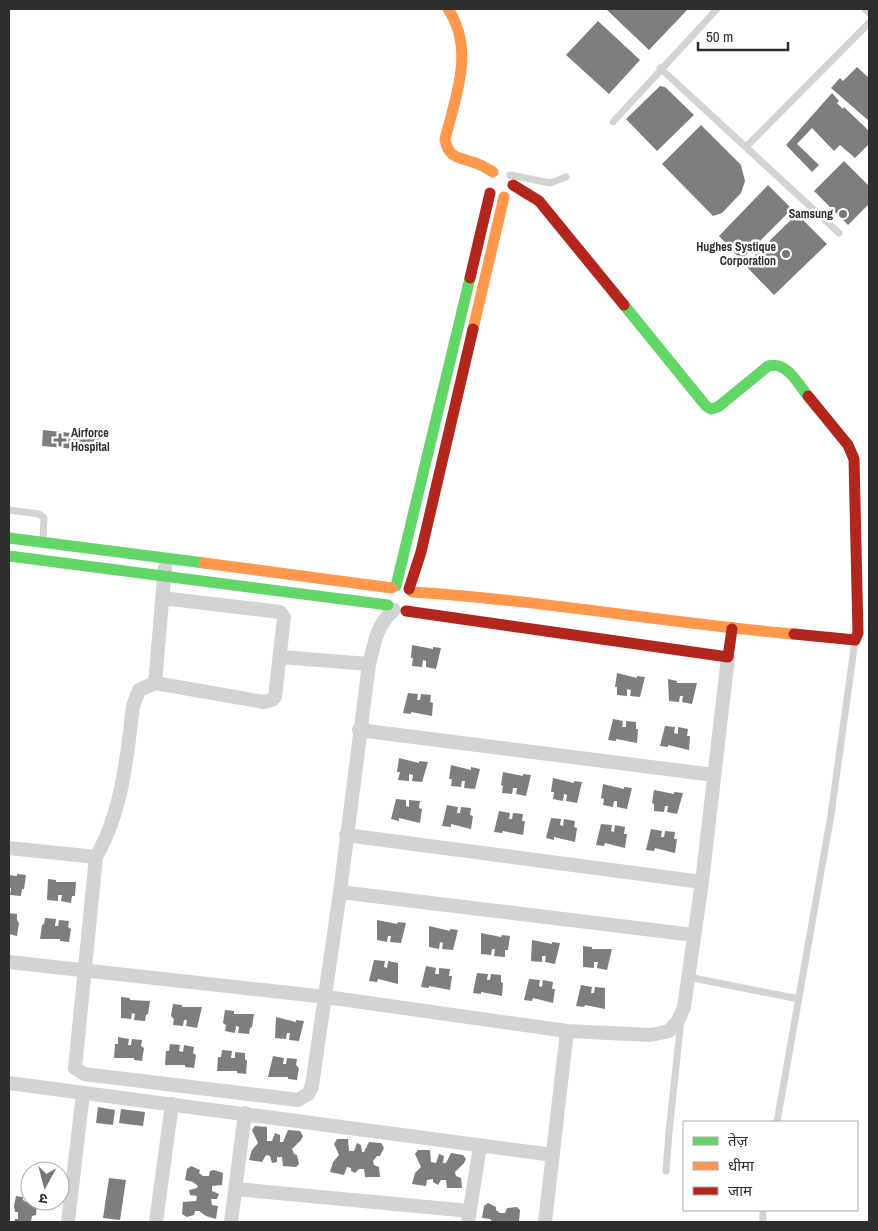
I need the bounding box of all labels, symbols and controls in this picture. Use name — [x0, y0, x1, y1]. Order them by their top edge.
scale bar — [698, 20, 788, 52]
text: 50 m — [706, 26, 733, 47]
place label: Samsung — [789, 206, 833, 222]
marker: Samsung — [837, 208, 849, 220]
place label: Hughes Systique Corporation — [696, 239, 777, 269]
marker: Hughes Systique Corporation — [780, 248, 792, 260]
place label: Airforce Hospital — [71, 425, 110, 455]
marker: Airforce Hospital — [53, 433, 67, 447]
legend — [683, 1121, 858, 1211]
text: तेज़ — [728, 1130, 749, 1151]
text: धीमा — [728, 1155, 755, 1176]
north arrow — [20, 1161, 70, 1211]
text: जाम — [728, 1180, 753, 1201]
text: उ — [37, 1189, 49, 1208]

